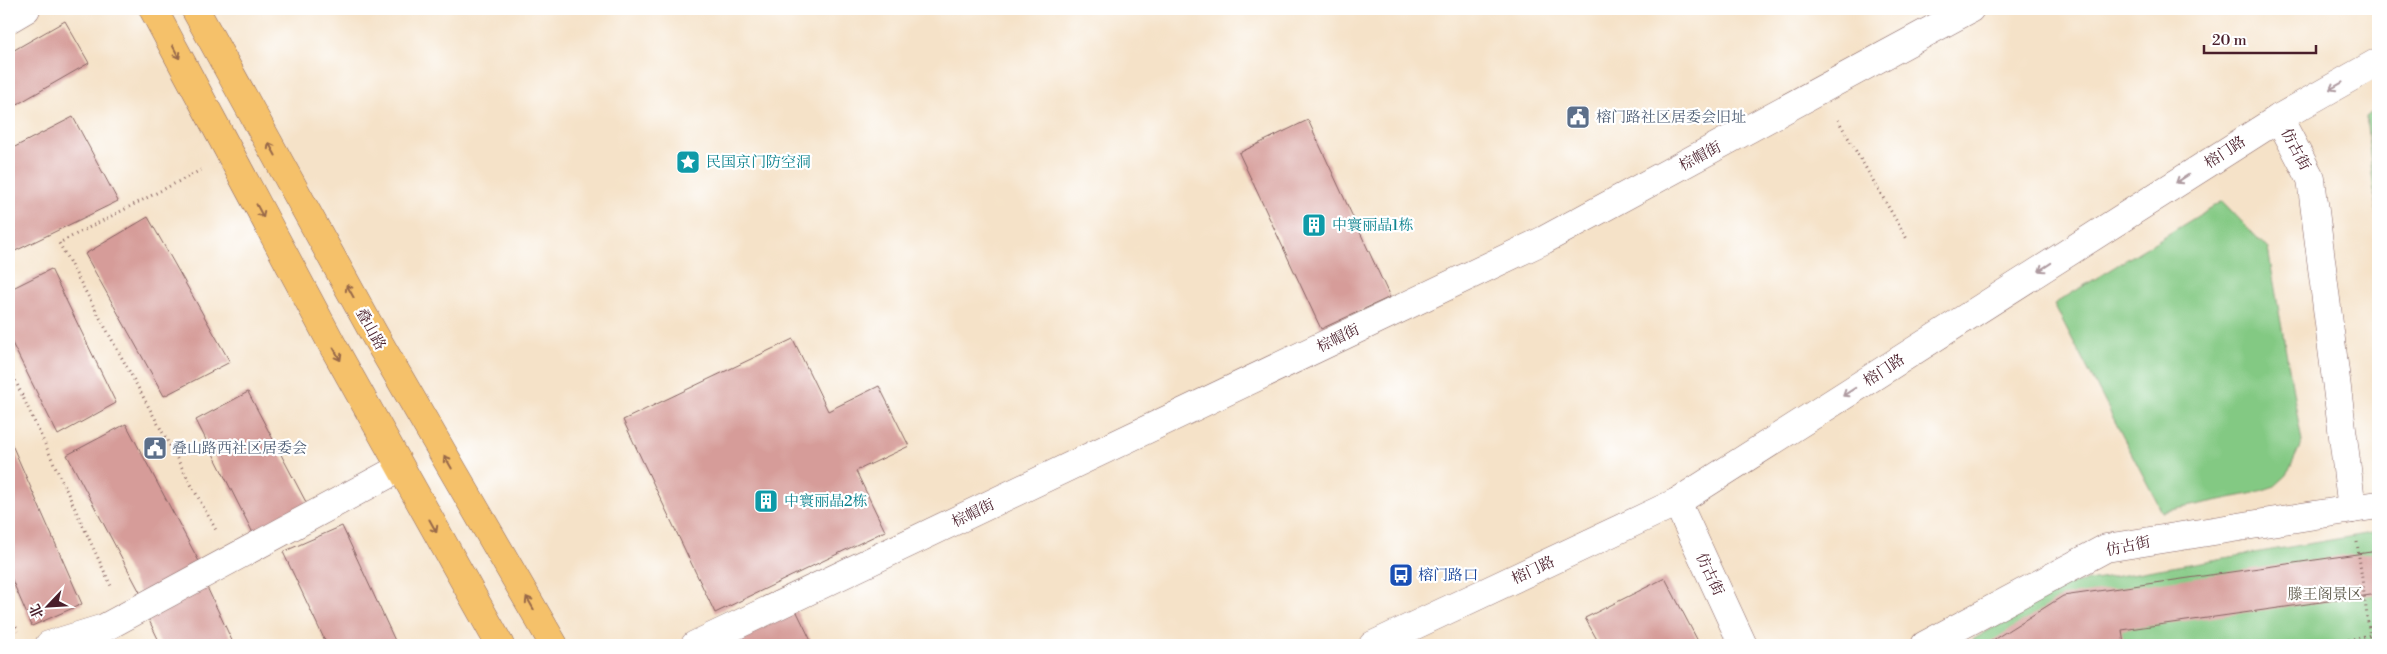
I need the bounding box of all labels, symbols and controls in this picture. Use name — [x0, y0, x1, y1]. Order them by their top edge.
scale bar — [2204, 22, 2317, 54]
text: 20 m — [2212, 31, 2247, 50]
one-way arrow — [171, 44, 181, 58]
one-way arrow — [2328, 81, 2343, 91]
public building icon: 榕门路社区居委会旧址 — [1565, 104, 1591, 130]
place label: 榕门路社区居委会旧址 — [1596, 108, 1746, 127]
street label: 仿古街 — [2277, 125, 2315, 174]
street label: 榕门路 — [2201, 132, 2249, 173]
street label: 棕帽街 — [1676, 137, 1725, 175]
one-way arrow — [267, 141, 277, 156]
place icon: 民国京门防空洞 — [675, 149, 701, 175]
place label: 民国京门防空洞 — [706, 153, 811, 172]
one-way arrow — [2175, 174, 2189, 185]
one-way arrow — [255, 203, 265, 218]
building icon: 中寰丽晶1栋 — [1301, 212, 1327, 238]
place label: 中寰丽晶1栋 — [1332, 216, 1413, 235]
one-way arrow — [2038, 262, 2052, 272]
one-way arrow — [345, 284, 355, 299]
street label: 叠山路 — [351, 305, 390, 354]
street label: 棕帽街 — [1314, 320, 1363, 357]
one-way arrow — [332, 346, 342, 361]
street label: 榕门路 — [1860, 350, 1908, 391]
one-way arrow — [1842, 387, 1856, 397]
public building icon: 叠山路西社区居委会 — [142, 435, 168, 461]
place label: 叠山路西社区居委会 — [172, 439, 307, 458]
one-way arrow — [443, 456, 453, 470]
building icon: 中寰丽晶2栋 — [753, 488, 779, 514]
place label: 中寰丽晶2栋 — [784, 492, 868, 511]
street label: 棕帽街 — [949, 495, 998, 532]
one-way arrow — [429, 519, 439, 533]
street label: 仿古街 — [2104, 533, 2152, 560]
street label: 仿古街 — [1691, 550, 1728, 599]
street label: 榕门路 — [1509, 552, 1558, 589]
bus stop icon: 榕门路口 — [1388, 562, 1414, 588]
place label: 榕门路口 — [1418, 566, 1478, 585]
north arrow — [22, 582, 72, 632]
park label: 滕王阁景区 — [2287, 585, 2363, 604]
one-way arrow — [525, 596, 535, 611]
text: 北 — [26, 601, 48, 621]

